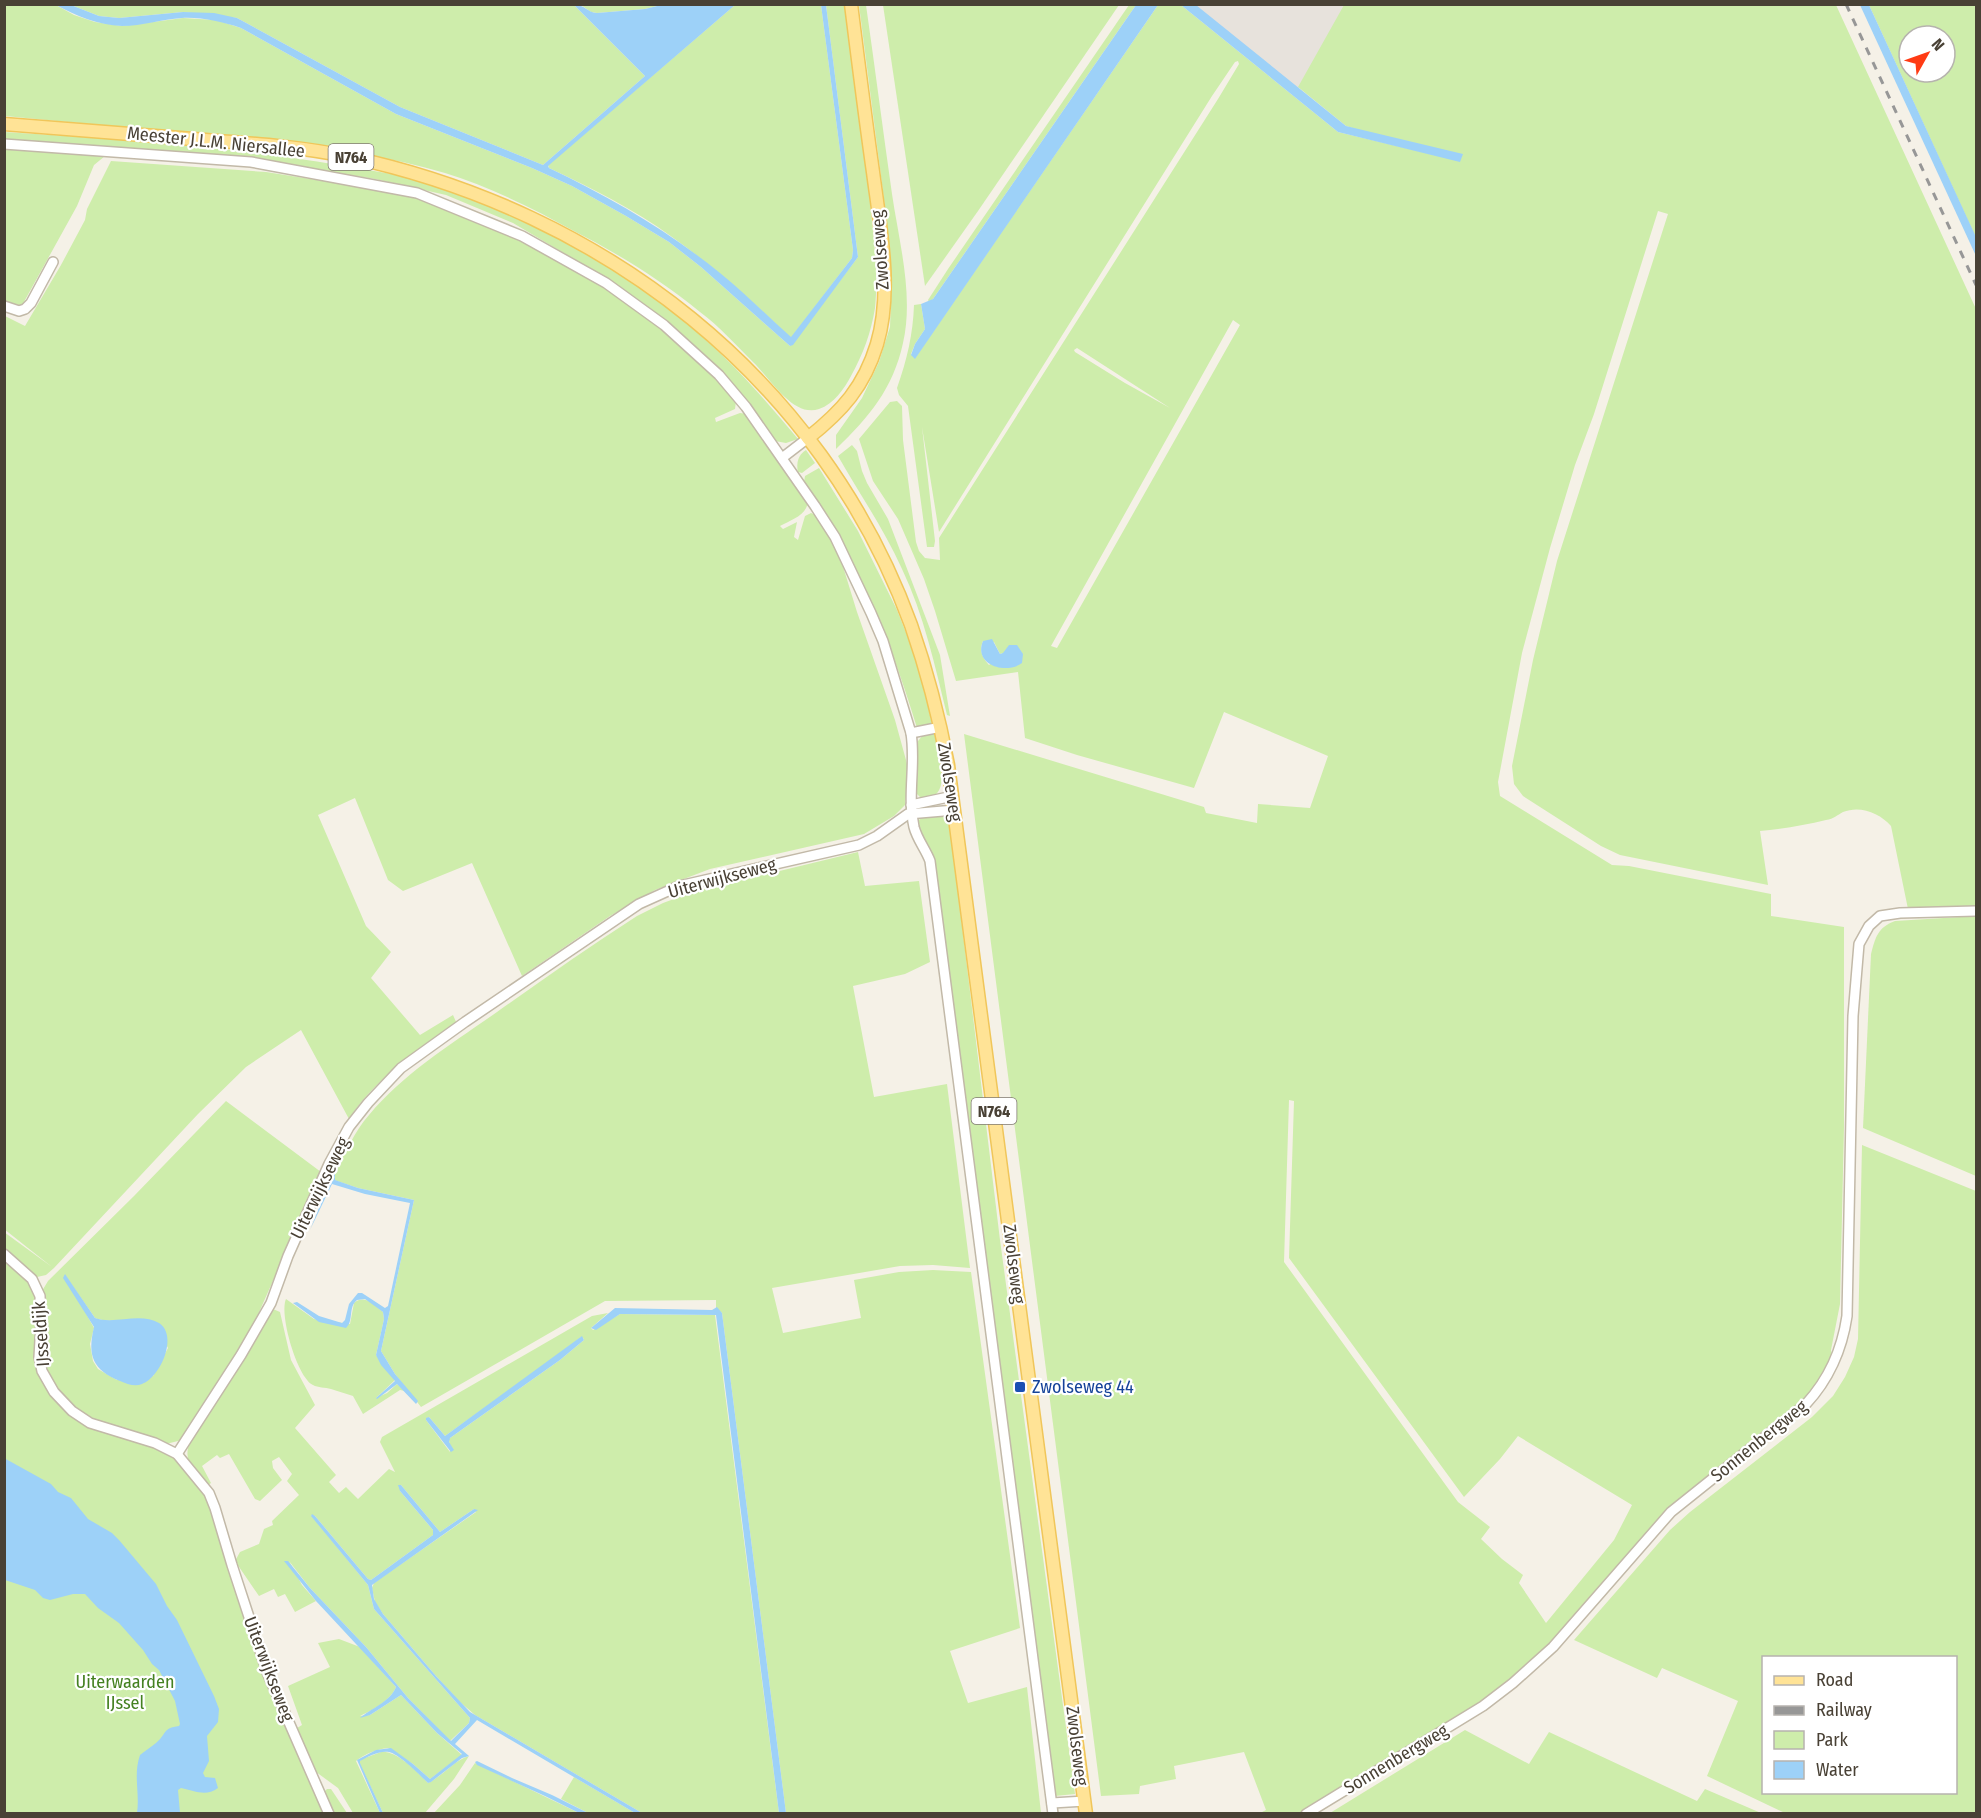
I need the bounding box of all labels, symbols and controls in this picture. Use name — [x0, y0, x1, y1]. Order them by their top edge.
north arrow — [1897, 24, 1957, 84]
text: N — [1928, 35, 1948, 54]
street label: Meester J.L.M. Niersallee — [126, 122, 306, 162]
road number: N764 — [328, 144, 374, 170]
street label: Zwolseweg — [866, 209, 894, 291]
street label: Zwolseweg — [933, 741, 967, 824]
street label: Uiterwijkseweg — [666, 853, 779, 903]
road number: N764 — [972, 1098, 1016, 1124]
street label: Uiterwijkseweg — [286, 1133, 354, 1243]
street label: Zwolseweg — [998, 1223, 1030, 1306]
street label: IJsseldijk — [28, 1300, 54, 1367]
place label: Zwolseweg 44 — [1032, 1376, 1134, 1398]
marker: Zwolseweg 44 — [1013, 1380, 1027, 1394]
street label: Sonnenbergweg — [1706, 1395, 1812, 1487]
street label: Uiterwijkseweg — [239, 1613, 299, 1725]
legend — [1762, 1656, 1957, 1794]
text: Road — [1816, 1669, 1853, 1691]
park label: Uiterwaarden IJssel — [76, 1671, 174, 1714]
text: Railway — [1816, 1699, 1872, 1721]
street label: Zwolseweg — [1061, 1705, 1093, 1788]
street label: Sonnenbergweg — [1340, 1719, 1453, 1799]
text: Park — [1816, 1729, 1849, 1751]
text: Water — [1816, 1759, 1859, 1781]

